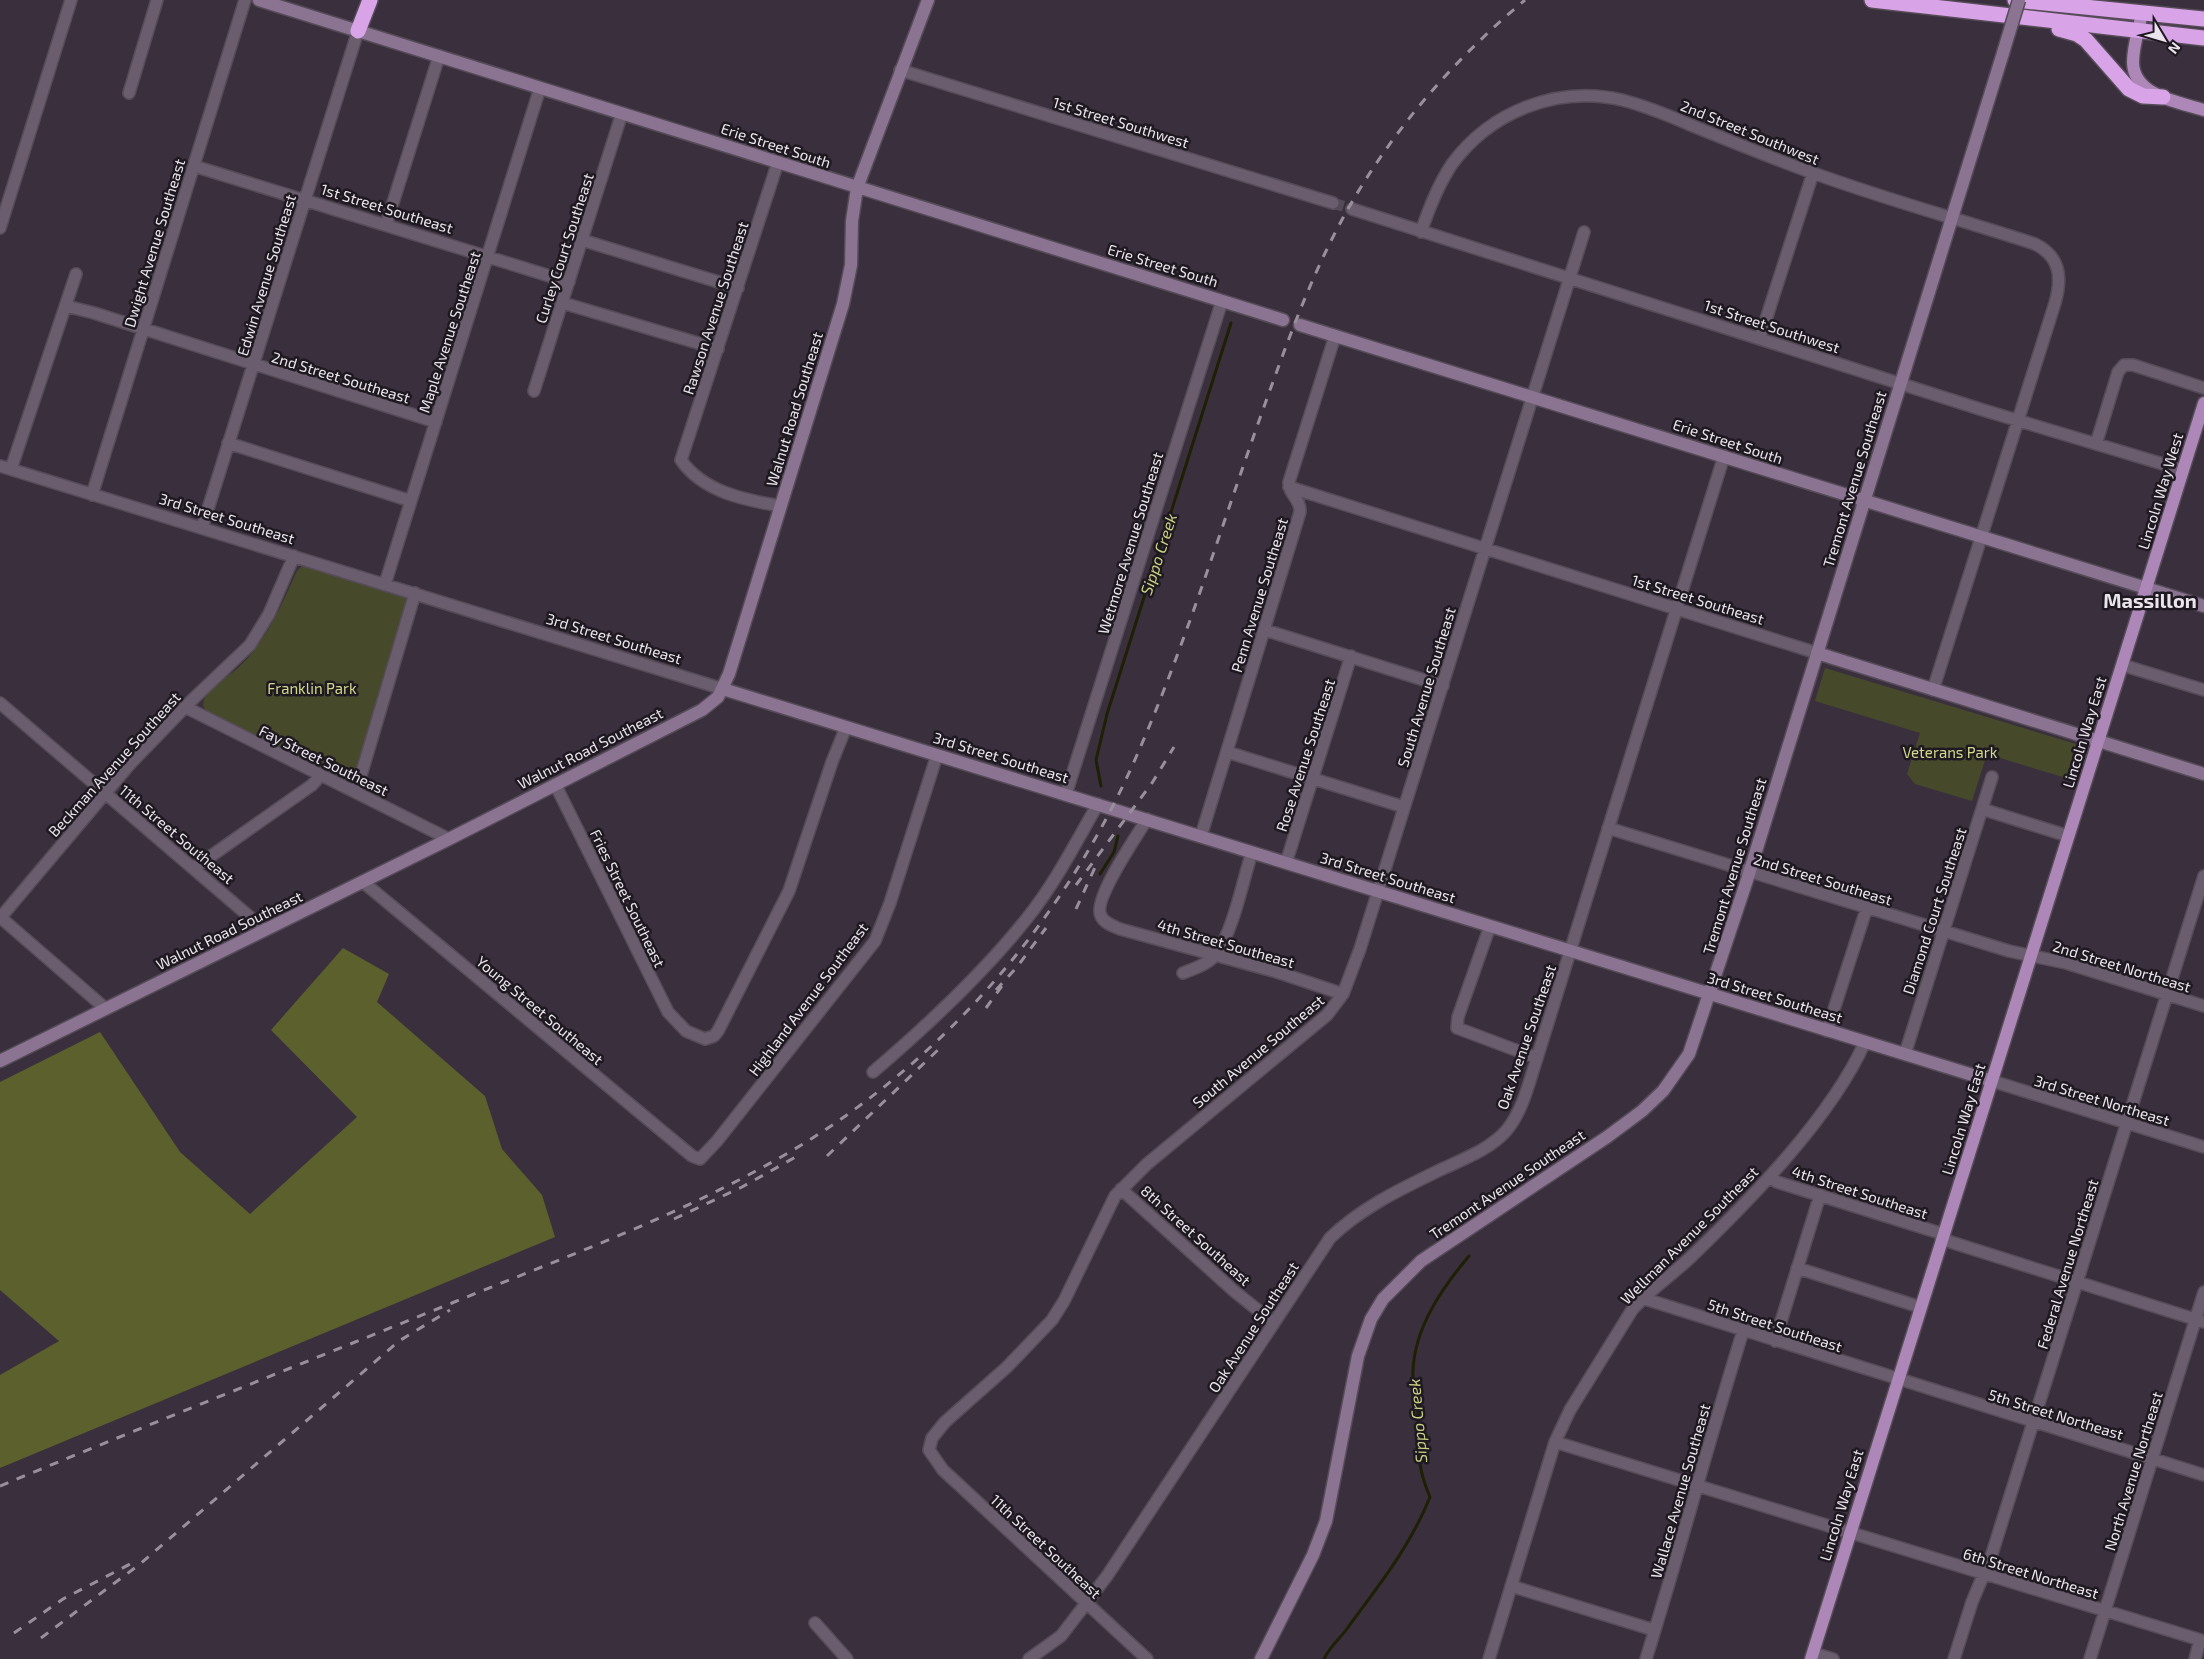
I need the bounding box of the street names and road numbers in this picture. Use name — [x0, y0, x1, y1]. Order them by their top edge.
street label: 1st Street Southwest — [1051, 93, 1191, 151]
street label: 2nd Street Southwest — [1678, 96, 1822, 168]
street label: Erie Street South — [719, 119, 833, 171]
street label: Dwight Avenue Southeast — [120, 156, 188, 329]
street label: Curley Court Southeast — [531, 170, 597, 325]
street label: 1st Street Southeast — [319, 179, 456, 237]
street label: Edwin Avenue Southeast — [233, 192, 299, 358]
street label: Rawson Avenue Southeast — [678, 219, 752, 397]
street label: Erie Street South — [1106, 240, 1220, 290]
street label: Maple Avenue Southeast — [414, 249, 484, 415]
street label: 1st Street Southwest — [1702, 296, 1842, 356]
street label: Walnut Road Southeast — [762, 329, 826, 488]
street label: 2nd Street Southeast — [270, 347, 413, 407]
street label: Tremont Avenue Southeast — [1819, 388, 1890, 569]
street label: Erie Street South — [1671, 415, 1785, 467]
street label: Lincoln Way West — [2134, 430, 2186, 551]
street label: Wetmore Avenue Southeast — [1094, 450, 1166, 636]
street label: 3rd Street Southeast — [157, 489, 297, 547]
street label: Penn Avenue Southeast — [1227, 515, 1291, 674]
street label: 1st Street Southeast — [1630, 570, 1767, 628]
street label: South Avenue Southeast — [1393, 605, 1459, 769]
street label: 3rd Street Southeast — [544, 609, 684, 667]
street label: Lincoln Way East — [2059, 674, 2110, 790]
street label: Rose Avenue Southeast — [1272, 676, 1338, 834]
street label: Beckman Avenue Southeast — [44, 688, 184, 840]
street label: Walnut Road Southeast — [514, 703, 666, 792]
street label: Fay Street Southeast — [256, 721, 392, 799]
street label: 3rd Street Southeast — [931, 728, 1071, 786]
street label: Tremont Avenue Southeast — [1699, 775, 1770, 956]
street label: 11th Street Southeast — [116, 781, 238, 887]
street label: Diamond Court Southeast — [1898, 825, 1970, 997]
street label: Fries Street Southeast — [587, 826, 669, 970]
street label: 3rd Street Southeast — [1318, 848, 1458, 906]
street label: 2nd Street Southeast — [1752, 849, 1895, 909]
street label: Walnut Road Southeast — [153, 887, 305, 973]
street label: 4th Street Southeast — [1155, 915, 1297, 971]
street label: Highland Avenue Southeast — [745, 919, 872, 1079]
street label: 2nd Street Northeast — [2051, 936, 2193, 996]
street label: Young Street Southeast — [473, 952, 607, 1068]
street label: Oak Avenue Southeast — [1493, 962, 1559, 1112]
street label: 3rd Street Southeast — [1705, 968, 1845, 1026]
street label: South Avenue Southeast — [1189, 991, 1328, 1111]
street label: Lincoln Way East — [1938, 1061, 1989, 1177]
street label: 3rd Street Northeast — [2032, 1071, 2172, 1129]
street label: Tremont Avenue Southeast — [1426, 1125, 1588, 1243]
street label: Wellman Avenue Southeast — [1616, 1162, 1762, 1308]
street label: 4th Street Southeast — [1790, 1162, 1930, 1223]
street label: Federal Avenue Northeast — [2033, 1177, 2102, 1351]
street label: 8th Street Southeast — [1137, 1181, 1255, 1289]
street label: Oak Avenue Southeast — [1204, 1258, 1302, 1396]
street label: 5th Street Southeast — [1705, 1295, 1845, 1355]
street label: 5th Street Northeast — [1986, 1385, 2126, 1443]
street label: North Avenue Northeast — [2100, 1389, 2166, 1553]
street label: Wallace Avenue Southeast — [1646, 1401, 1714, 1580]
street label: Lincoln Way East — [1816, 1447, 1867, 1563]
street label: 11th Street Southeast — [987, 1490, 1105, 1602]
street label: 6th Street Northeast — [1961, 1544, 2101, 1602]

